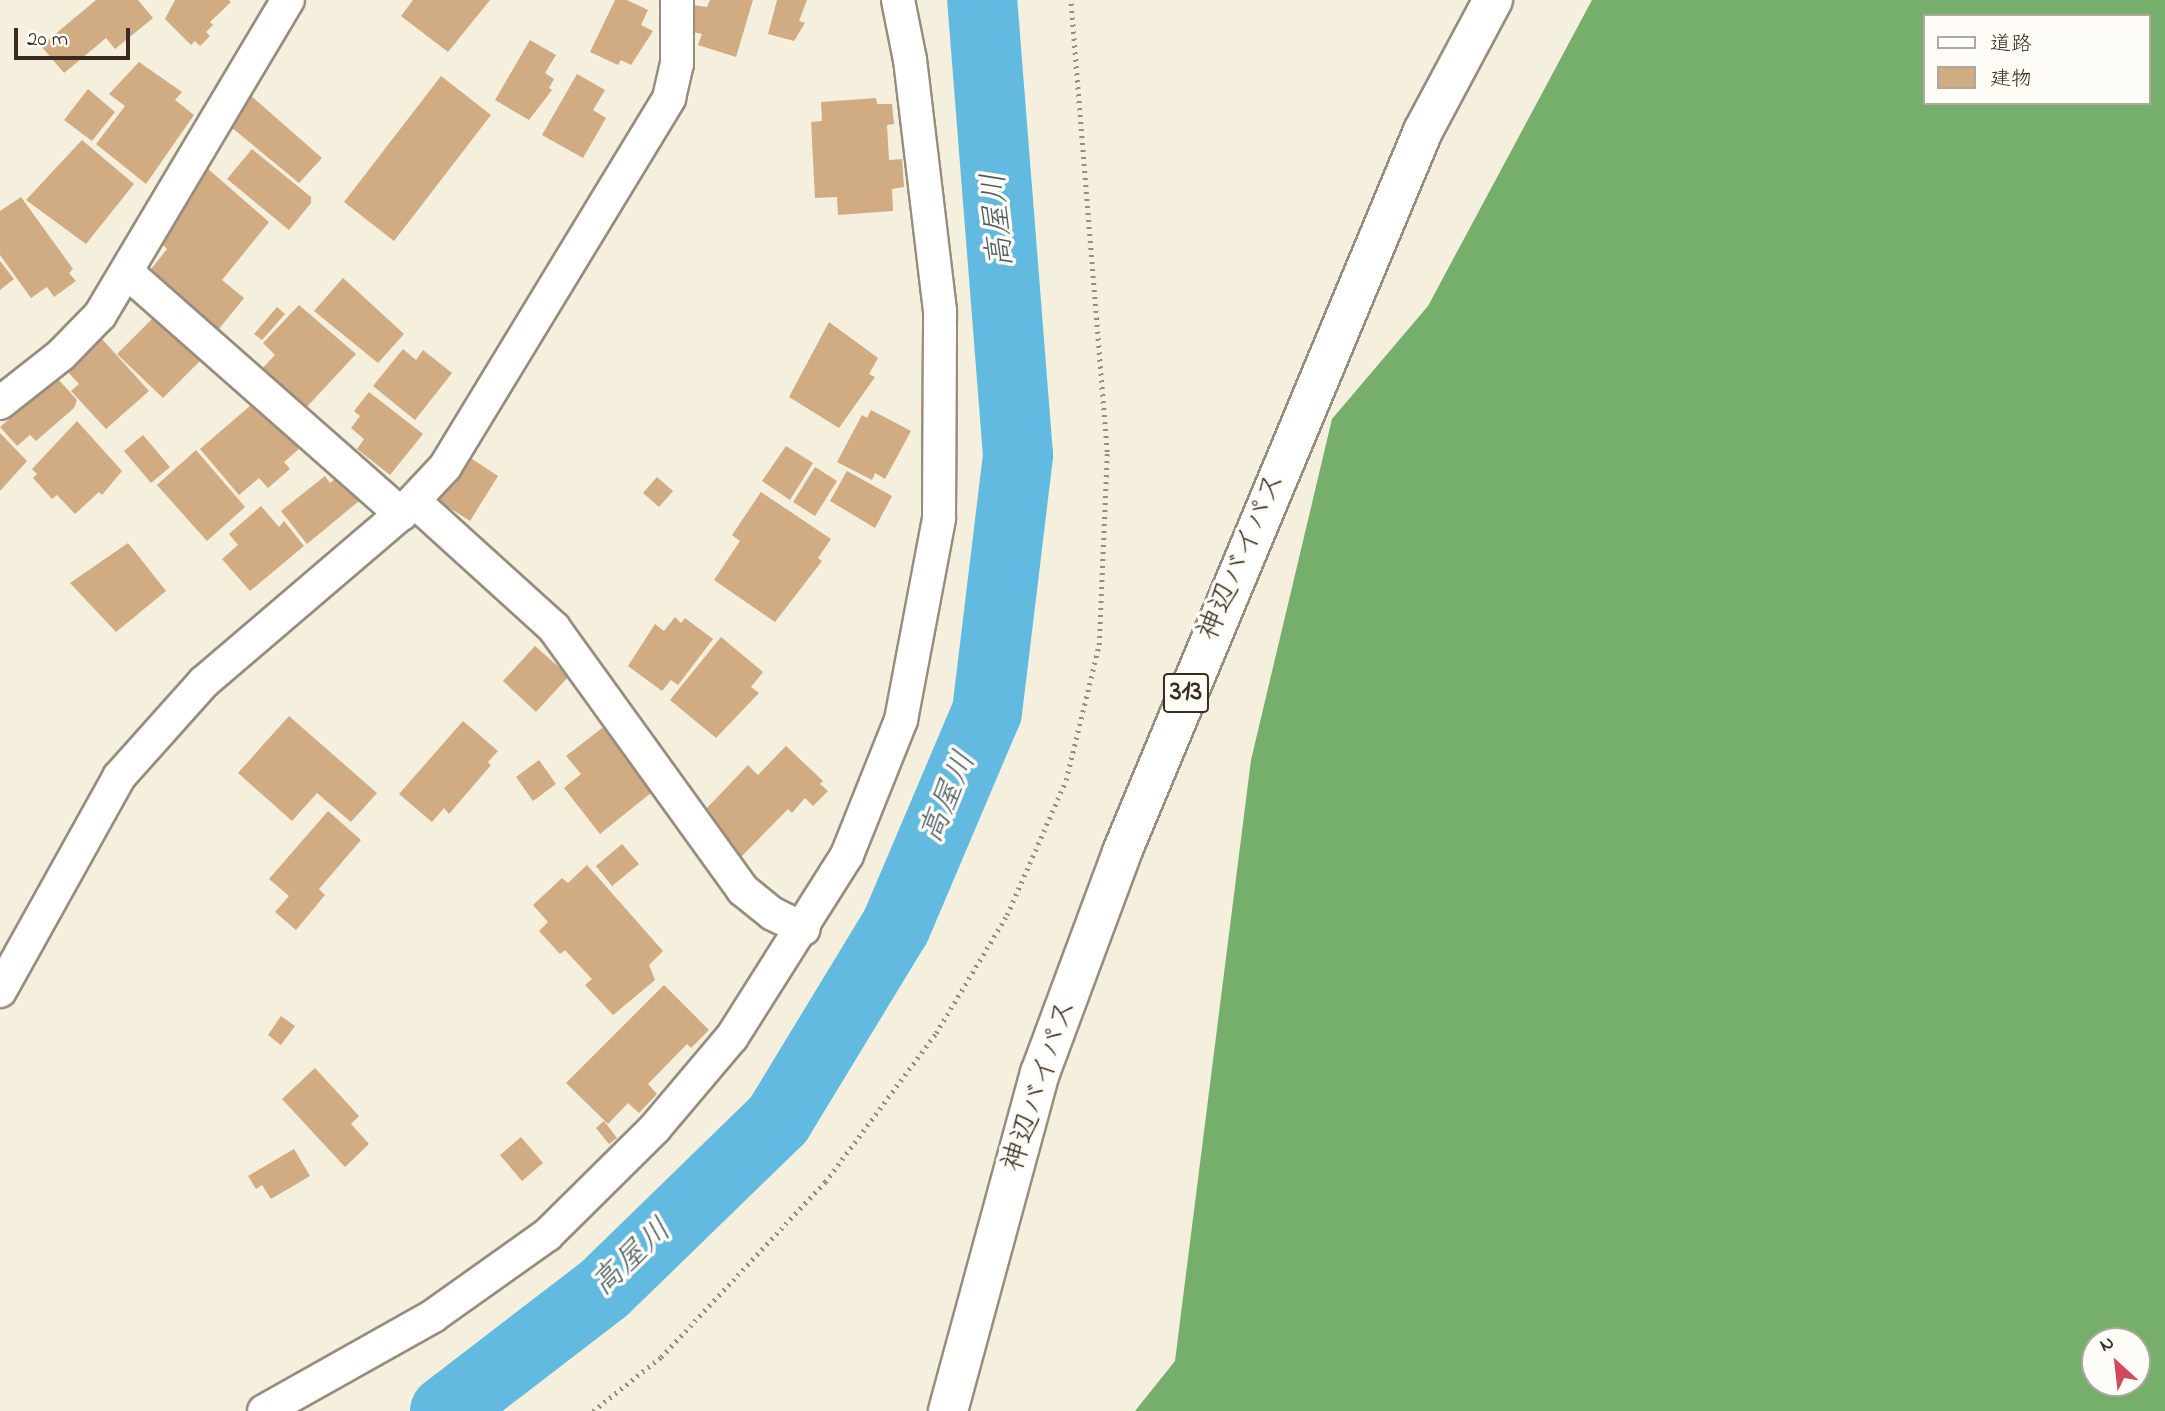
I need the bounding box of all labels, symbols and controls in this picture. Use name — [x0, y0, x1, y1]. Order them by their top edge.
scale bar — [18, 14, 133, 58]
legend — [1924, 14, 2151, 105]
text: 20 m — [27, 25, 68, 55]
text: 道路 — [1990, 30, 2032, 60]
text: 建物 — [1990, 65, 2032, 95]
water label: 高屋川 — [977, 171, 1023, 269]
street label: 神辺バイパス — [1191, 467, 1295, 647]
road number: 313 — [1162, 668, 1210, 718]
water label: 高屋川 — [914, 746, 986, 850]
street label: 神辺バイパス — [996, 995, 1086, 1177]
water label: 高屋川 — [585, 1212, 681, 1306]
north arrow — [2081, 1327, 2151, 1397]
text: N — [2095, 1330, 2119, 1360]

